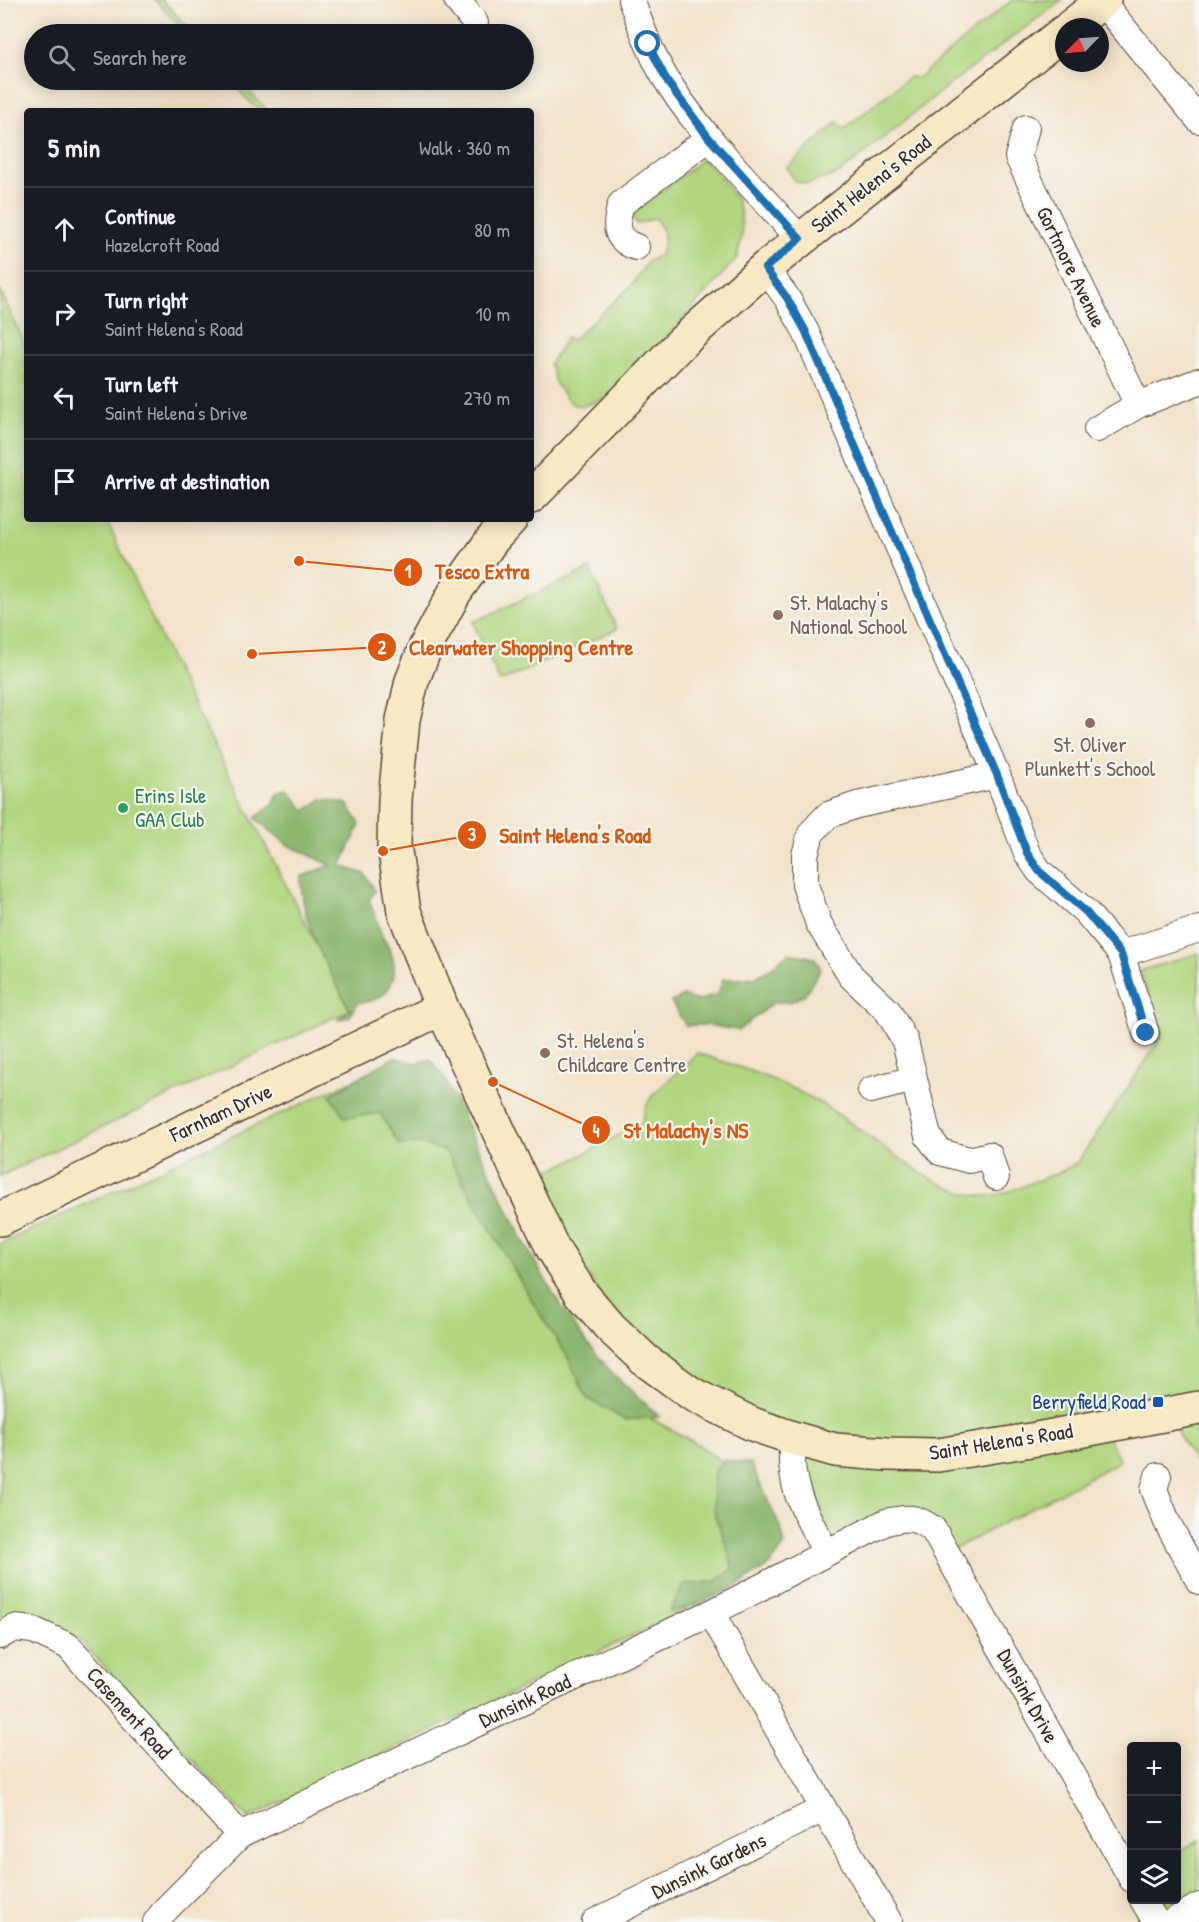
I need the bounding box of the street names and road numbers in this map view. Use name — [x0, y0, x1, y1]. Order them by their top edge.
street label: Saint Helena's Road — [805, 128, 937, 240]
street label: Gortmore Avenue — [1030, 201, 1113, 332]
street label: Farnham Drive — [164, 1076, 276, 1149]
street label: Saint Helena's Road — [927, 1416, 1075, 1467]
street label: Dunsink Drive — [991, 1644, 1066, 1748]
street label: Casement Road — [80, 1660, 179, 1765]
street label: Dunsink Road — [474, 1667, 575, 1734]
street label: Dunsink Gardens — [647, 1825, 771, 1906]

